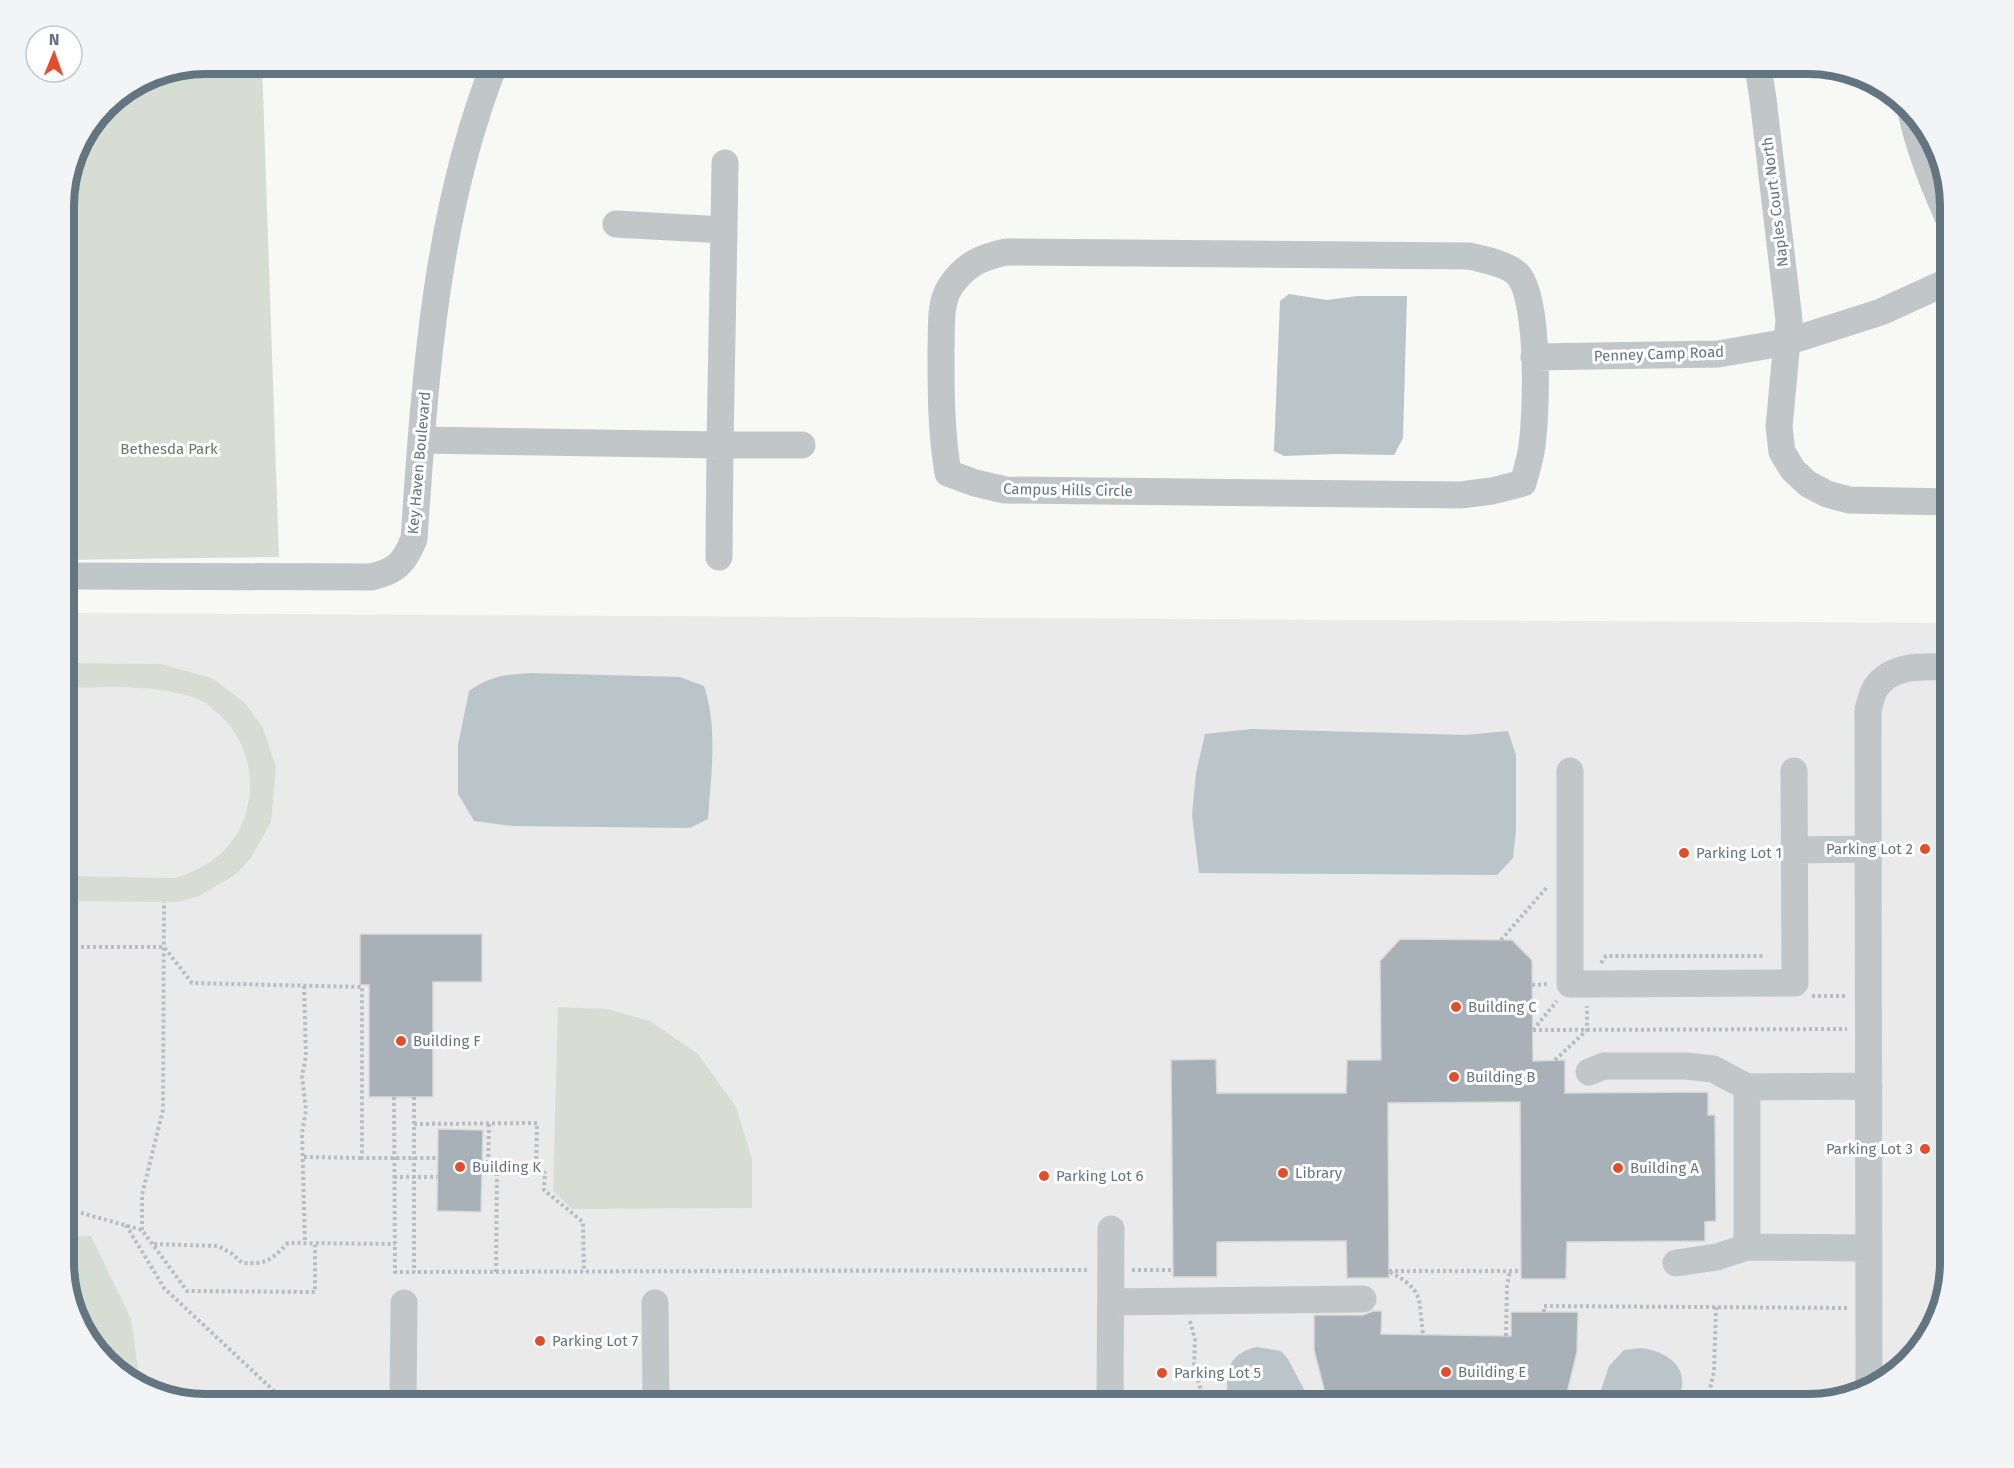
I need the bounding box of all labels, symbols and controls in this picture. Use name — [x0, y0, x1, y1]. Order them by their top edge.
north arrow — [24, 24, 84, 84]
text: N — [49, 30, 60, 49]
street label: Naples Court North — [1758, 136, 1792, 268]
street label: Penney Camp Road — [1594, 343, 1724, 365]
street label: Key Haven Boulevard — [404, 391, 434, 535]
park label: Bethesda Park — [120, 440, 218, 458]
street label: Campus Hills Circle — [1003, 480, 1133, 500]
place label: Parking Lot 2 — [1826, 840, 1913, 858]
marker: Parking Lot 2 — [1918, 842, 1932, 856]
place label: Parking Lot 1 — [1696, 844, 1782, 862]
marker: Parking Lot 1 — [1677, 846, 1691, 860]
place label: Building C — [1468, 998, 1537, 1016]
marker: Building C — [1449, 1000, 1463, 1014]
place label: Building F — [413, 1032, 481, 1050]
marker: Building F — [394, 1034, 408, 1048]
place label: Building B — [1466, 1068, 1535, 1086]
marker: Building B — [1447, 1070, 1461, 1084]
place label: Parking Lot 3 — [1826, 1140, 1913, 1158]
marker: Parking Lot 3 — [1918, 1142, 1932, 1156]
place label: Building K — [472, 1158, 541, 1176]
place label: Building A — [1630, 1159, 1699, 1177]
marker: Building K — [453, 1160, 467, 1174]
marker: Building A — [1611, 1161, 1625, 1175]
place label: Library — [1295, 1164, 1343, 1182]
marker: Library — [1276, 1166, 1290, 1180]
place label: Parking Lot 6 — [1056, 1167, 1144, 1185]
marker: Parking Lot 6 — [1037, 1169, 1051, 1183]
place label: Parking Lot 7 — [552, 1332, 639, 1350]
marker: Parking Lot 7 — [533, 1334, 547, 1348]
place label: Building E — [1458, 1363, 1526, 1381]
place label: Parking Lot 5 — [1174, 1364, 1261, 1382]
marker: Building E — [1439, 1365, 1453, 1379]
marker: Parking Lot 5 — [1155, 1366, 1169, 1380]

